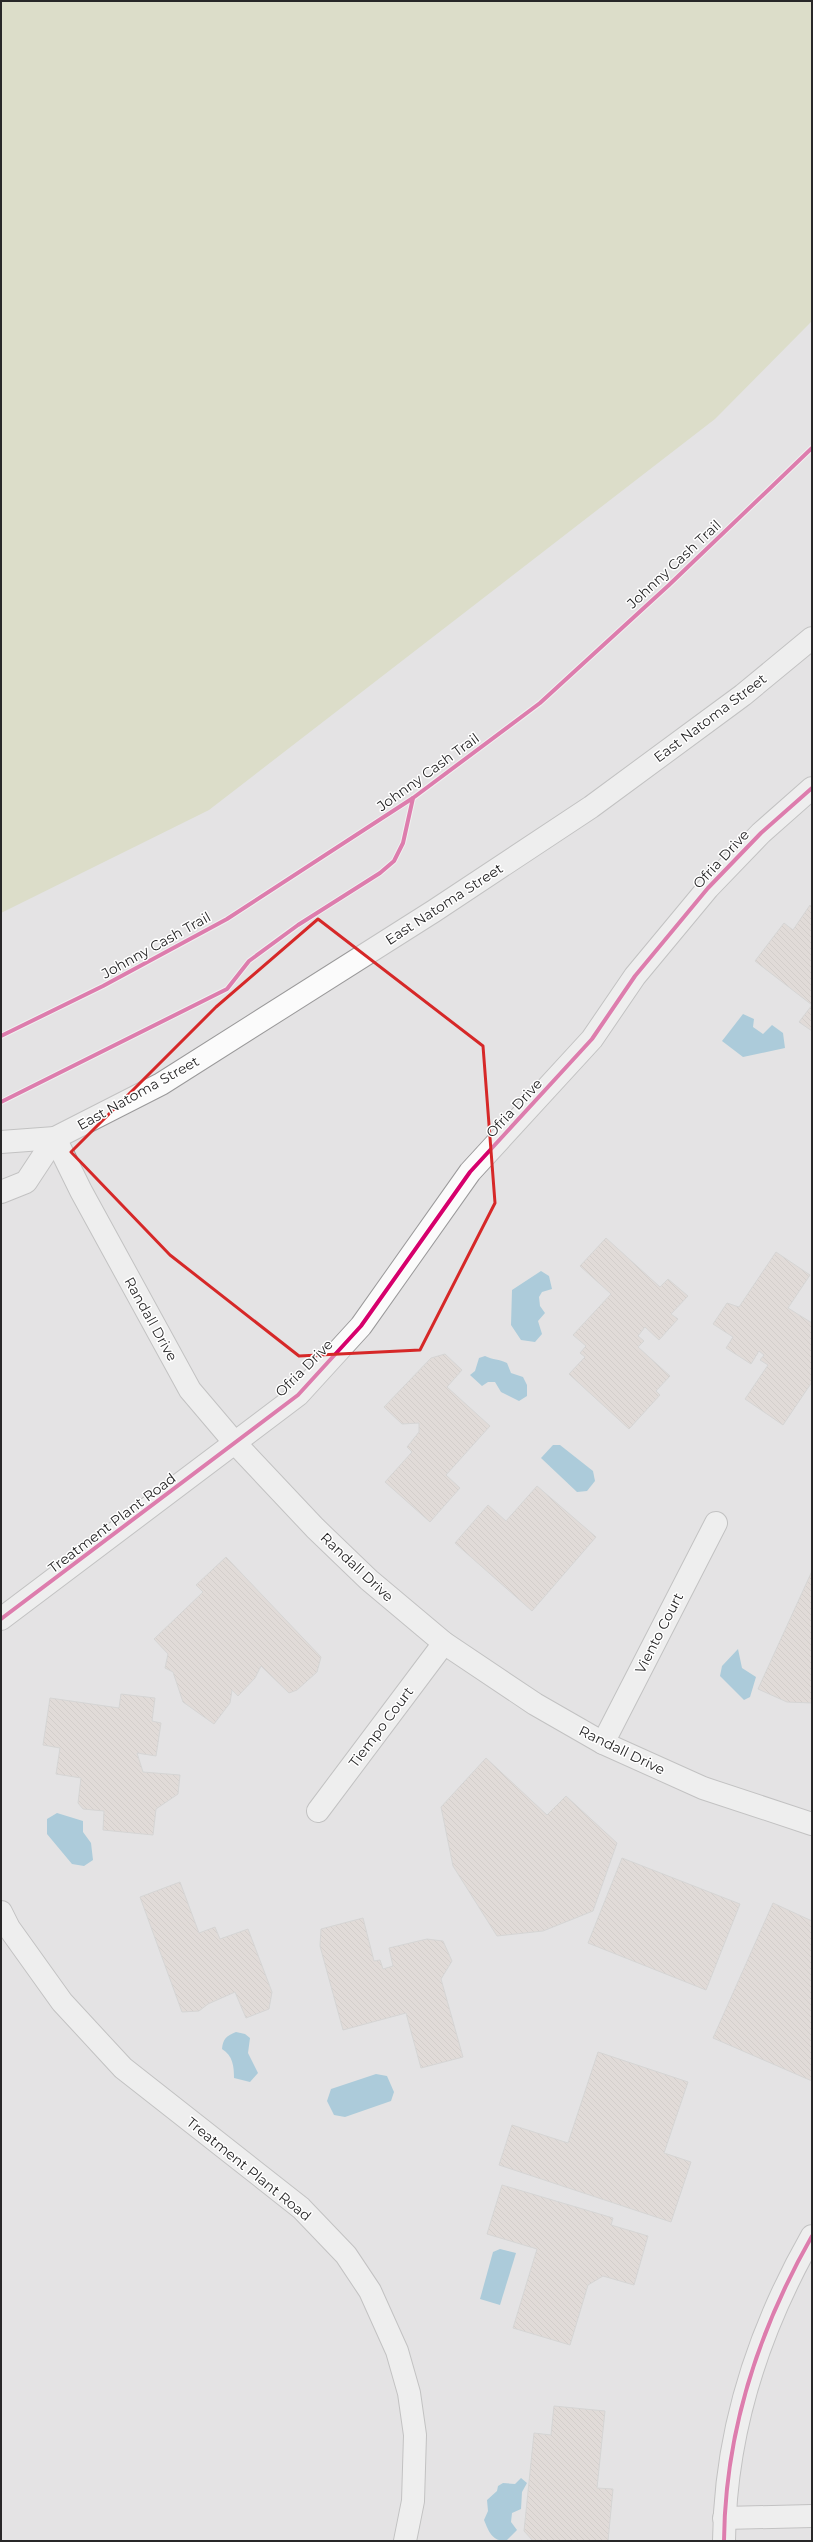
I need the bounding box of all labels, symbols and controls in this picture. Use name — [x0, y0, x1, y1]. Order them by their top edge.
street label: Johnny Cash Trail — [623, 516, 725, 613]
street label: East Natoma Street — [650, 670, 770, 766]
street label: Johnny Cash Trail — [373, 729, 483, 816]
street label: Ofria Drive — [689, 826, 753, 892]
street label: East Natoma Street — [382, 859, 506, 949]
street label: Johnny Cash Trail — [97, 908, 214, 983]
street label: East Natoma Street — [74, 1052, 202, 1134]
street label: Ofria Drive — [482, 1075, 546, 1141]
street label: Randall Drive — [120, 1274, 182, 1364]
street label: Ofria Drive — [271, 1335, 337, 1401]
street label: Treatment Plant Road — [45, 1469, 179, 1577]
street label: Randall Drive — [317, 1529, 397, 1605]
street label: Viento Court — [631, 1589, 687, 1676]
street label: Tiempo Court — [345, 1683, 417, 1771]
street label: Randall Drive — [576, 1721, 668, 1779]
street label: Treatment Plant Road — [183, 2113, 315, 2225]

